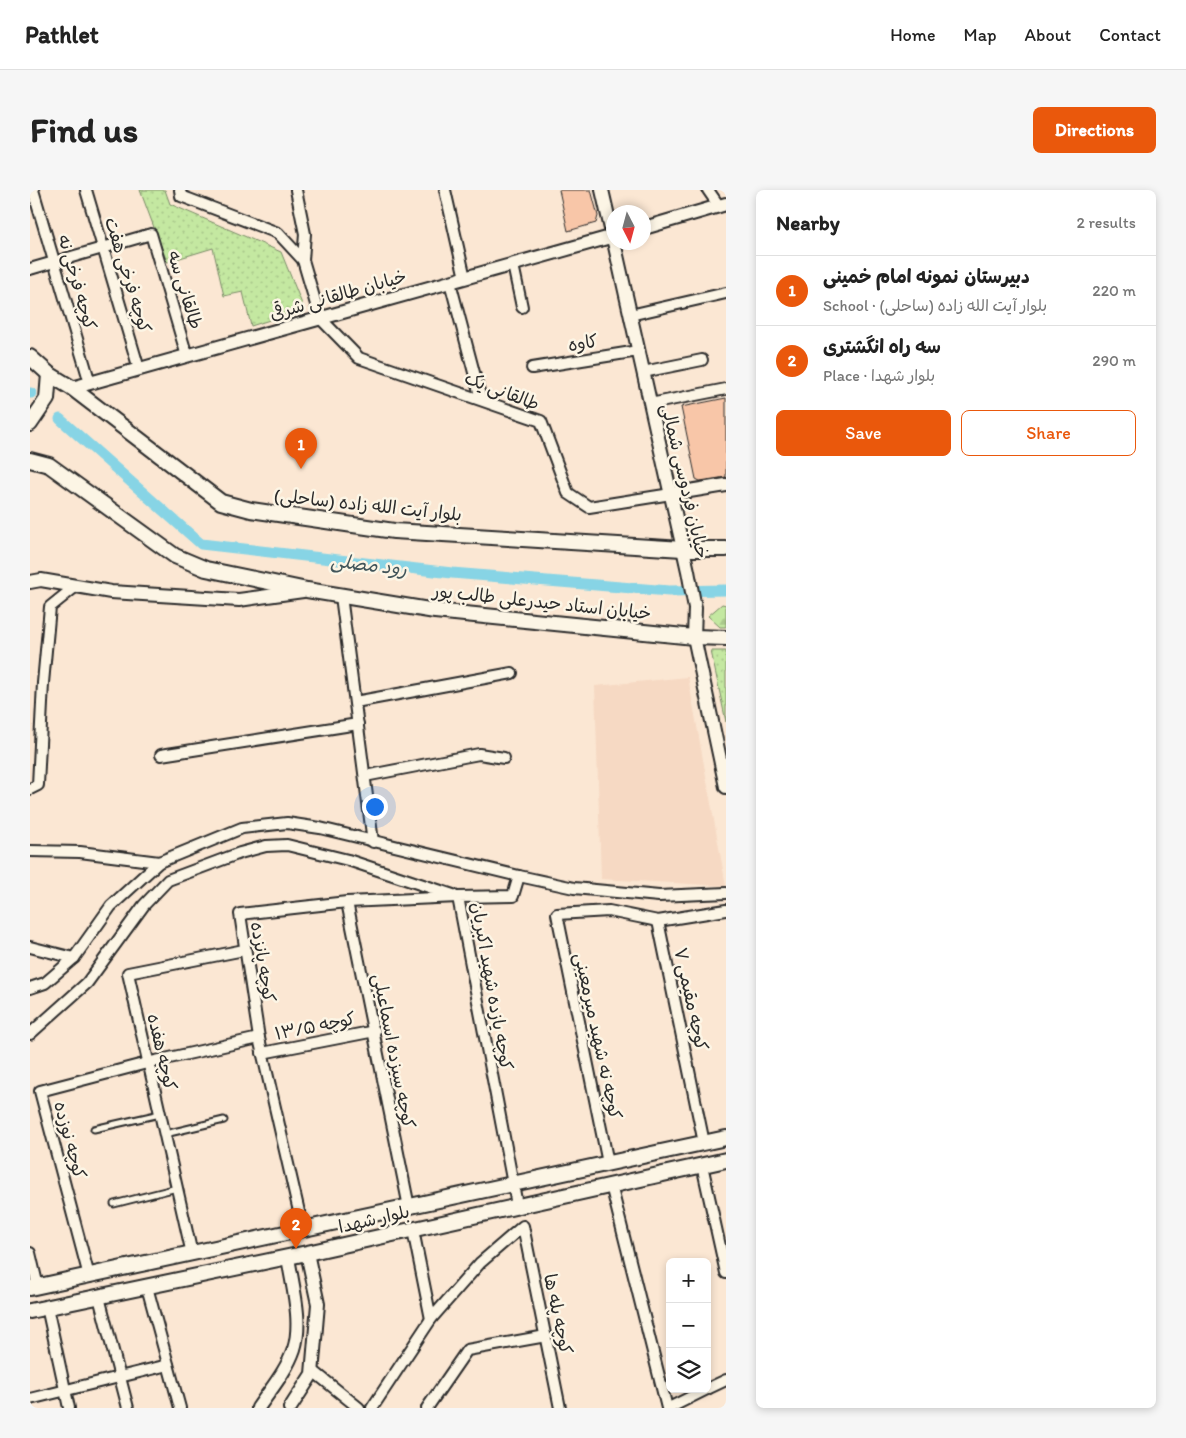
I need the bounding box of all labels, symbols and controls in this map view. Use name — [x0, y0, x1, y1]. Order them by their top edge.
text: Pathlet — [25, 20, 99, 49]
text: Home — [890, 24, 936, 46]
text: Map — [964, 24, 997, 46]
text: About — [1025, 24, 1071, 46]
text: Contact — [1099, 24, 1161, 46]
button: Directions — [1033, 107, 1156, 153]
text: Find us — [30, 109, 138, 151]
north arrow — [606, 205, 651, 250]
text: Nearby — [776, 210, 840, 235]
text: 2 results — [1076, 213, 1136, 232]
street label: کوچه فرخی هفت — [99, 214, 156, 336]
street label: کوچه فرخی نه — [52, 232, 101, 333]
street label: طالقانی سه — [163, 248, 207, 332]
street label: خیابان طالقانی شرقی — [267, 264, 409, 325]
text: دبیرستان نمونه امام خمینی — [823, 265, 1030, 288]
text: 1 — [788, 281, 796, 300]
text: 220 m — [1092, 281, 1136, 300]
text: School · بلوار آیت الله زاده (ساحلی) — [823, 296, 1047, 315]
street label: کاوه — [566, 330, 600, 356]
text: سه راه انگشتری — [823, 335, 941, 358]
text: 2 — [788, 351, 796, 370]
text: 290 m — [1092, 351, 1136, 370]
text: Place · بلوار شهدا — [823, 366, 935, 385]
street label: طالقانی یک — [461, 367, 543, 415]
street label: خیابان فردوسی شمالی — [656, 401, 714, 561]
button: Save — [776, 410, 951, 456]
button: Share — [961, 410, 1136, 456]
pin: 1 — [285, 428, 317, 469]
street label: بلوار آیت الله زاده (ساحلی) — [273, 484, 463, 526]
water label: رود مصلی — [329, 548, 408, 582]
street label: خیابان استاد حیدرعلی طالب پور — [430, 579, 652, 625]
your location — [362, 794, 388, 820]
street label: کوچه یازده شهید اکبریان — [465, 900, 518, 1072]
street label: کوچه پانزده — [245, 920, 280, 1004]
street label: کوچه مقیمی ۷ — [668, 945, 713, 1053]
street label: کوچه نه شهید میرمعینی — [569, 951, 626, 1122]
street label: کوچه سیزده اسماعیلی — [367, 972, 420, 1131]
street label: کوچه ۱۳/۵ — [273, 1007, 358, 1046]
street label: کوچه هفده — [141, 1011, 182, 1093]
street label: کوچه نوزده — [48, 1099, 91, 1182]
street label: بلوار شهدا — [336, 1200, 412, 1238]
pin: 2 — [280, 1208, 312, 1249]
map controls — [666, 1258, 711, 1393]
button: + — [666, 1258, 711, 1303]
street label: کوچه پله ها — [538, 1272, 577, 1357]
button: − — [666, 1303, 711, 1348]
button: layers — [666, 1348, 711, 1393]

